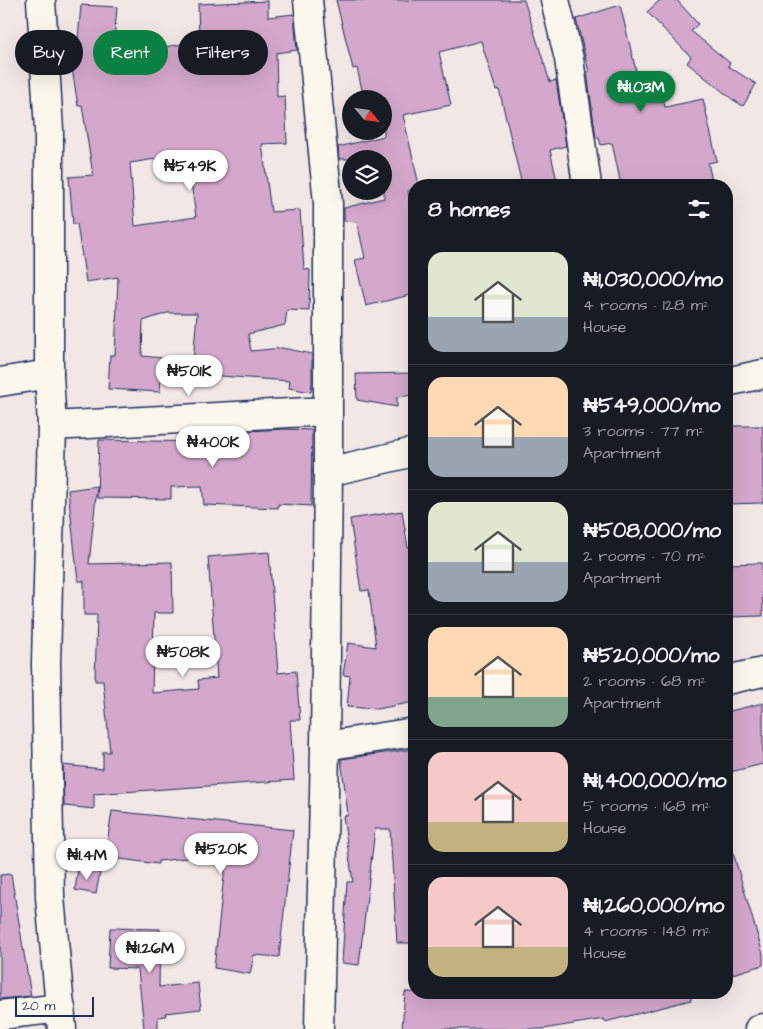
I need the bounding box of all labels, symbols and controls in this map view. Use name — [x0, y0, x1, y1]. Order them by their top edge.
chip: Buy — [15, 30, 83, 75]
chip: Rent — [93, 30, 168, 75]
chip: Filters — [178, 30, 268, 75]
pin: ₦1.03M — [600, 70, 682, 113]
text: ₦1.03M — [617, 76, 665, 98]
north arrow — [342, 90, 392, 140]
map controls — [342, 90, 392, 200]
pin: ₦549K — [155, 150, 225, 192]
button: layers — [342, 150, 392, 200]
text: ₦549K — [164, 155, 216, 177]
text: 8 homes — [428, 195, 510, 224]
icon: filters — [685, 195, 713, 223]
text: ₦1,030,000/mo — [583, 265, 723, 294]
icon: home — [468, 272, 528, 332]
text: 4 rooms · 128 m² — [583, 294, 709, 316]
text: House — [583, 316, 627, 338]
pin: ₦501K — [154, 354, 224, 397]
text: ₦501K — [167, 360, 211, 382]
text: ₦549,000/mo — [583, 391, 720, 420]
icon: home — [468, 397, 528, 457]
text: 3 rooms · 77 m² — [583, 420, 704, 442]
pin: ₦400K — [178, 426, 248, 468]
text: ₦400K — [187, 431, 239, 453]
text: Apartment — [583, 442, 661, 464]
text: ₦508,000/mo — [583, 516, 721, 545]
icon: home — [468, 522, 528, 582]
text: 2 rooms · 70 m² — [583, 545, 706, 567]
text: Apartment — [583, 567, 661, 589]
pin: ₦508K — [148, 636, 218, 678]
text: ₦508K — [156, 641, 210, 663]
text: ₦520,000/mo — [583, 641, 720, 670]
icon: home — [468, 647, 528, 707]
text: 2 rooms · 68 m² — [583, 670, 706, 692]
text: Apartment — [583, 692, 661, 714]
text: ₦1,400,000/mo — [583, 766, 727, 795]
icon: home — [468, 772, 528, 832]
text: 5 rooms · 168 m² — [583, 795, 710, 817]
text: House — [583, 817, 627, 839]
pin: ₦520K — [186, 832, 256, 875]
pin: ₦1.4M — [52, 838, 122, 881]
text: ₦520K — [195, 838, 247, 860]
text: ₦1.4M — [67, 844, 107, 866]
text: ₦1,260,000/mo — [583, 891, 724, 920]
icon: home — [468, 897, 528, 957]
text: 4 rooms · 148 m² — [583, 920, 711, 942]
pin: ₦1.26M — [109, 932, 191, 974]
text: ₦1.26M — [126, 937, 174, 959]
text: House — [583, 942, 627, 964]
scale bar — [15, 994, 94, 1017]
text: 20 m — [22, 996, 55, 1016]

